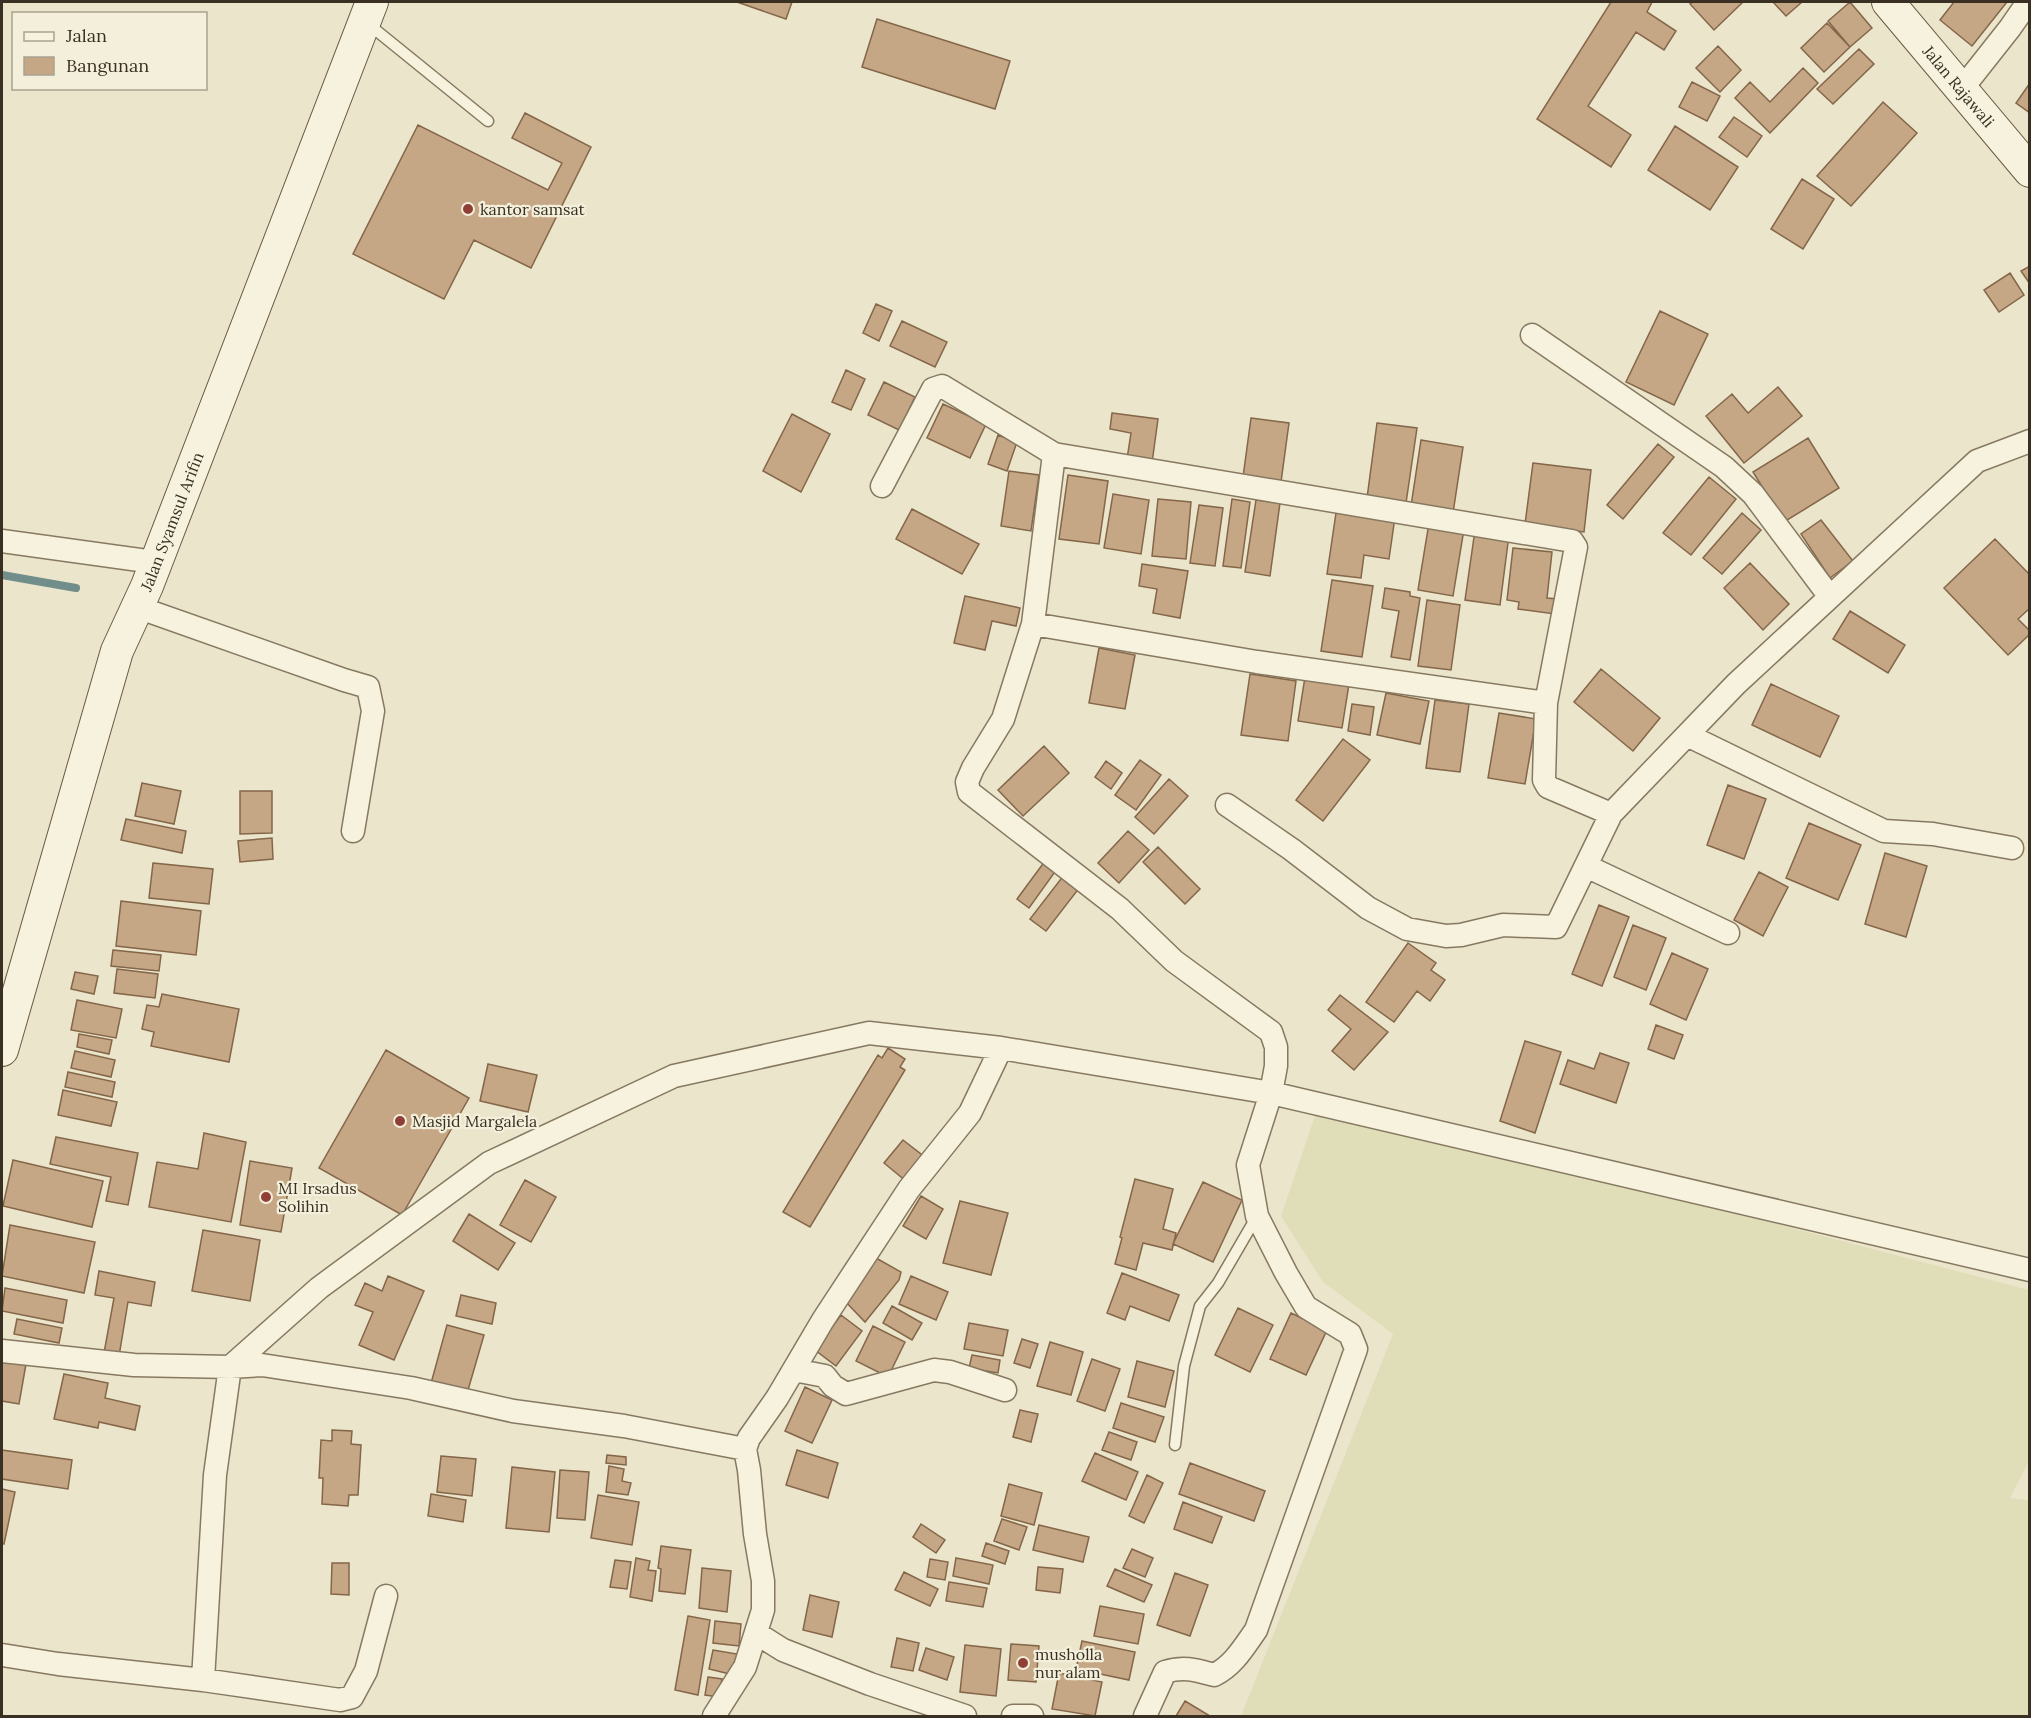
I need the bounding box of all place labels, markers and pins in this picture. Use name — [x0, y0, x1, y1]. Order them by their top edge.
place label: kantor samsat — [480, 199, 586, 219]
marker: kantor samsat — [461, 202, 475, 216]
place label: Masjid Margalela — [412, 1111, 537, 1131]
marker: Masjid Margalela — [393, 1114, 407, 1128]
place label: MI Irsadus Solihin — [278, 1178, 357, 1216]
marker: MI Irsadus Solihin — [259, 1190, 273, 1204]
place label: musholla nur alam — [1035, 1644, 1102, 1682]
marker: musholla nur alam — [1016, 1656, 1030, 1670]

